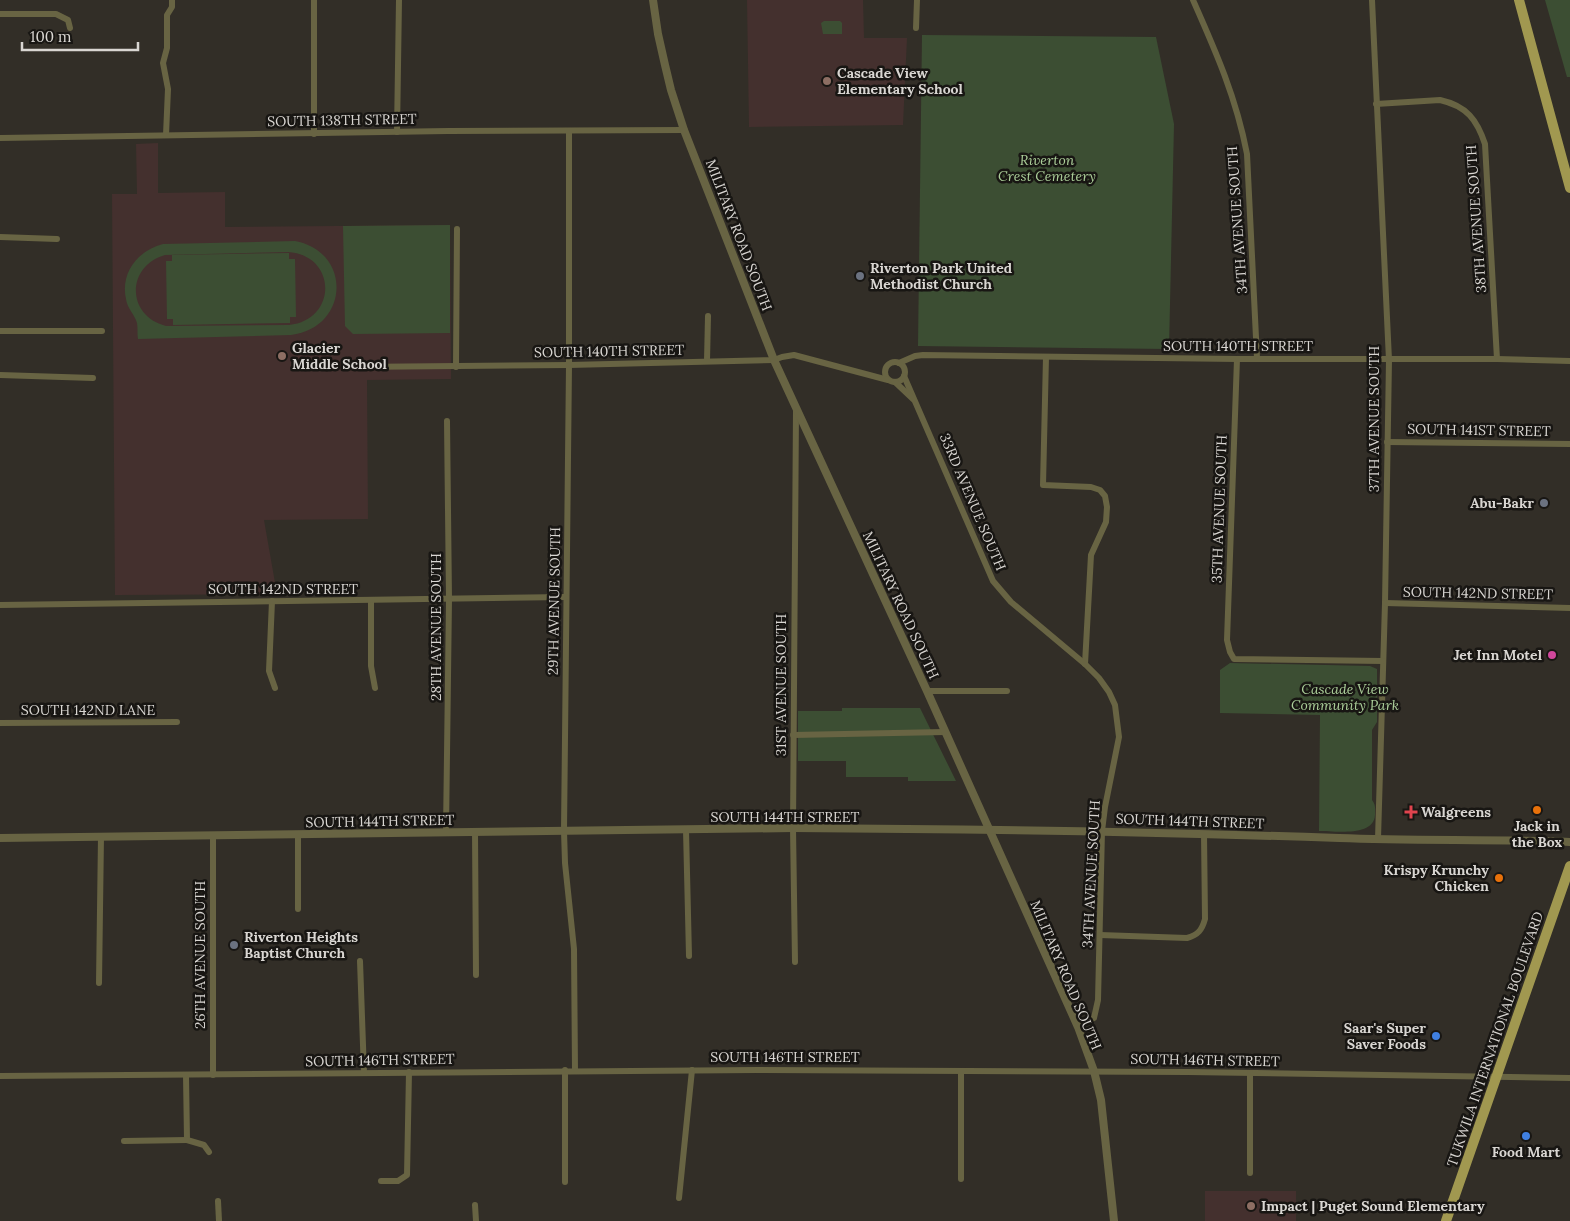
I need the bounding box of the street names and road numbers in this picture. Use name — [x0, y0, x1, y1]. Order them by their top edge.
street label: SOUTH 138TH STREET — [267, 110, 417, 130]
street label: 38TH AVENUE SOUTH — [1462, 144, 1490, 294]
street label: 34TH AVENUE SOUTH — [1223, 145, 1251, 294]
street label: MILITARY ROAD SOUTH — [702, 157, 776, 313]
street label: SOUTH 140TH STREET — [1163, 337, 1313, 355]
street label: SOUTH 140TH STREET — [534, 341, 684, 361]
street label: 37TH AVENUE SOUTH — [1365, 346, 1383, 492]
street label: SOUTH 141ST STREET — [1407, 420, 1551, 440]
street label: 33RD AVENUE SOUTH — [936, 431, 1010, 573]
street label: 35TH AVENUE SOUTH — [1207, 435, 1231, 583]
street label: 29TH AVENUE SOUTH — [544, 527, 564, 675]
street label: MILITARY ROAD SOUTH — [859, 528, 943, 682]
street label: 28TH AVENUE SOUTH — [427, 553, 445, 701]
street label: SOUTH 142ND STREET — [208, 580, 358, 598]
street label: SOUTH 142ND STREET — [1403, 583, 1553, 603]
street label: 31ST AVENUE SOUTH — [772, 614, 790, 756]
street label: SOUTH 142ND LANE — [21, 701, 156, 719]
street label: 34TH AVENUE SOUTH — [1078, 800, 1104, 948]
street label: SOUTH 144TH STREET — [711, 808, 860, 826]
street label: SOUTH 144TH STREET — [1115, 809, 1265, 833]
street label: SOUTH 144TH STREET — [305, 811, 455, 831]
street label: 26TH AVENUE SOUTH — [191, 881, 209, 1029]
street label: MILITARY ROAD SOUTH — [1026, 897, 1106, 1053]
street label: TUKWILA INTERNATIONAL BOULEVARD — [1443, 909, 1547, 1169]
street label: SOUTH 146TH STREET — [710, 1048, 860, 1066]
street label: SOUTH 146TH STREET — [305, 1050, 455, 1070]
street label: SOUTH 146TH STREET — [1130, 1050, 1280, 1070]

